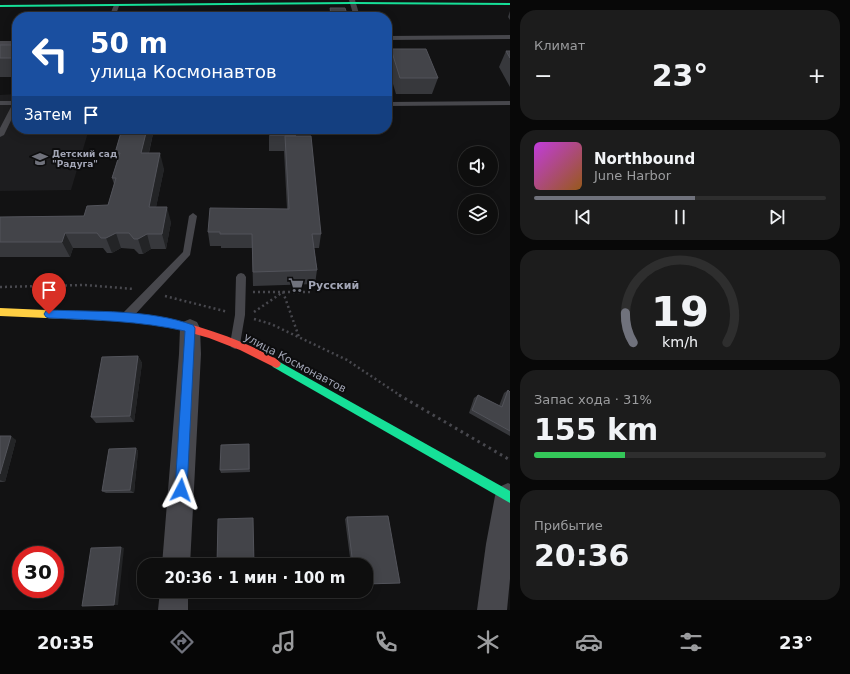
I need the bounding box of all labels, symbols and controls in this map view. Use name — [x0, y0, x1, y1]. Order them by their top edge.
text: 50 m — [90, 27, 168, 60]
icon: left — [24, 28, 76, 80]
text: Климат — [534, 38, 585, 53]
text: 23° — [652, 58, 708, 93]
text: улица Космонавтов — [90, 61, 277, 82]
text: − — [534, 63, 552, 88]
text: + — [808, 63, 826, 88]
icon: arrive — [80, 104, 102, 126]
text: Затем — [24, 106, 72, 124]
map controls — [458, 146, 498, 234]
button: sound — [458, 146, 498, 186]
place label: Детский сад "Радуга" — [52, 149, 117, 169]
school or university icon: Детский сад "Радуга" — [31, 150, 49, 168]
text: Northbound — [594, 150, 695, 168]
text: June Harbor — [594, 168, 671, 183]
button: layers — [458, 194, 498, 234]
icon: previous — [572, 206, 594, 228]
icon: pause — [669, 206, 691, 228]
icon: next — [766, 206, 788, 228]
pin — [32, 273, 66, 314]
supermarket icon: Русский — [287, 276, 305, 294]
icon: arrive — [38, 279, 60, 301]
place label: Русский — [308, 279, 359, 292]
text: 19 — [651, 287, 709, 336]
street label: улица Космонавтов — [242, 330, 348, 396]
text: km/h — [662, 334, 698, 350]
text: Запас хода · 31% — [534, 392, 652, 407]
text: 155 km — [534, 412, 658, 447]
position arrow — [160, 469, 202, 511]
text: Прибытие — [534, 518, 603, 533]
text: 20:36 — [534, 538, 630, 573]
speed limit sign: 30 — [12, 546, 64, 598]
text: 20:36 · 1 мин · 100 m — [165, 569, 346, 587]
icon: directions — [168, 628, 196, 656]
icon: music — [270, 628, 298, 656]
icon: phone — [372, 628, 400, 656]
icon: climate — [474, 628, 502, 656]
icon: car — [575, 628, 603, 656]
icon: filters — [677, 628, 705, 656]
text: 20:35 — [37, 632, 94, 653]
text: 23° — [779, 632, 813, 653]

